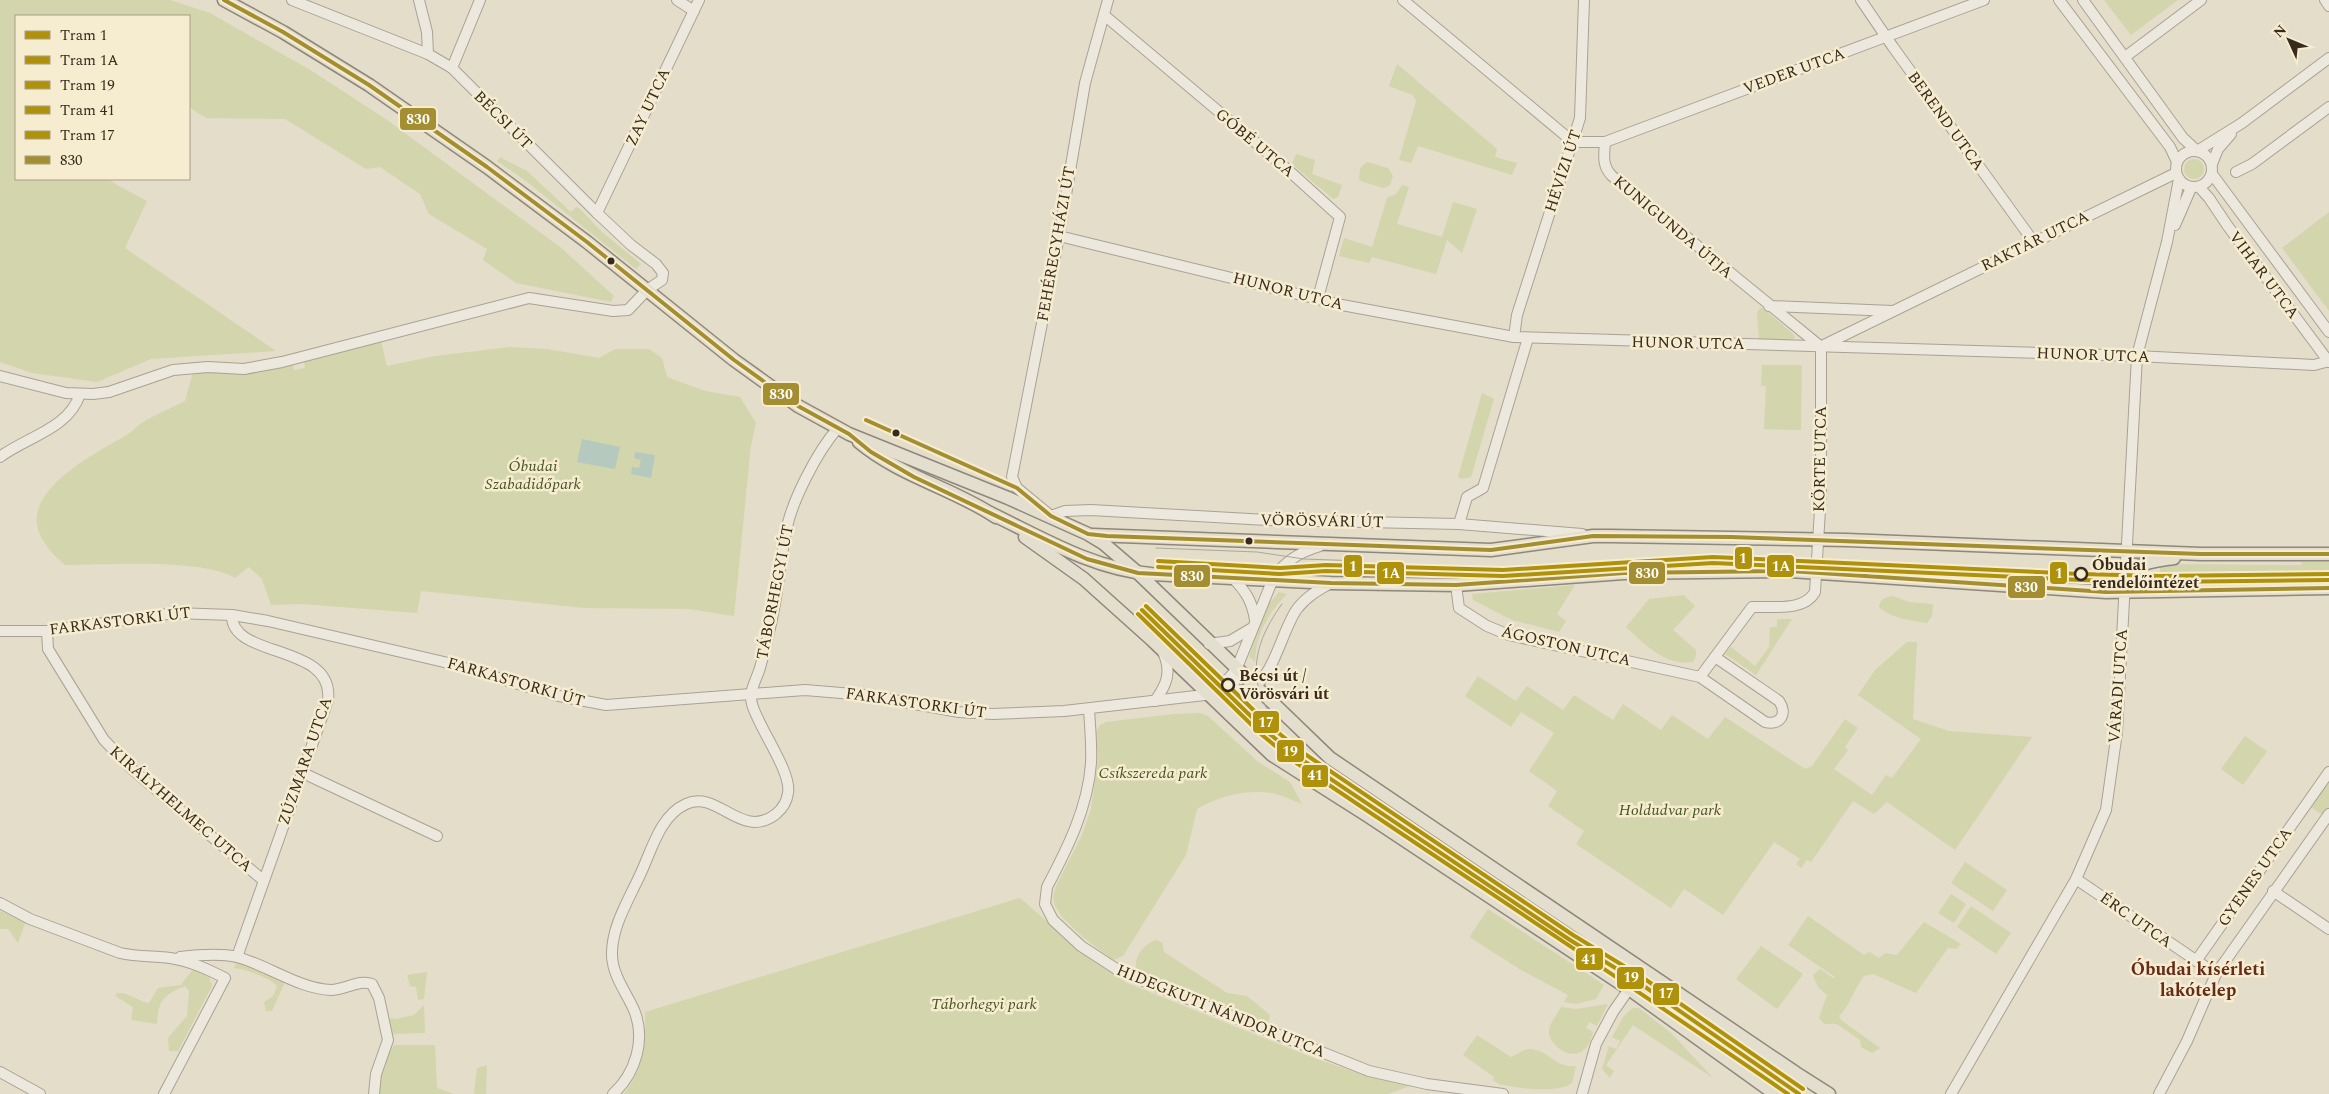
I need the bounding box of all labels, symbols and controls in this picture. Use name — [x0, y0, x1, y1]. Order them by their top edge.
legend — [15, 15, 190, 180]
north arrow — [2264, 15, 2314, 65]
text: N — [2268, 20, 2292, 43]
text: Tram 1 — [60, 24, 107, 47]
street label: VEDER UTCA — [1740, 41, 1848, 101]
text: Tram 1A — [60, 49, 119, 72]
street label: ZAY UTCA — [619, 64, 677, 150]
street label: BEREND UTCA — [1902, 66, 1990, 176]
text: Tram 19 — [60, 74, 115, 97]
street label: BÉCSI ÚT — [468, 85, 538, 155]
text: Tram 41 — [60, 99, 115, 122]
street label: GÓBÉ UTCA — [1210, 103, 1300, 183]
line badge: 830 — [399, 107, 437, 131]
text: 830 — [406, 109, 430, 130]
text: Tram 17 — [60, 124, 115, 147]
street label: HÉVÍZI ÚT — [1538, 126, 1588, 215]
text: 830 — [60, 149, 83, 172]
street label: FEHÉREGYHÁZI ÚT — [1031, 164, 1082, 324]
street label: KUNIGUNDA ÚTJA — [1608, 170, 1738, 284]
street label: RAKTÁR UTCA — [1977, 204, 2093, 278]
street label: VIHAR UTCA — [2223, 226, 2305, 324]
unlabelled marker — [606, 256, 616, 266]
street label: HUNOR UTCA — [1230, 266, 1346, 316]
street label: HUNOR UTCA — [1631, 330, 1745, 356]
street label: HUNOR UTCA — [2036, 341, 2150, 369]
line badge: 830 — [762, 382, 800, 406]
text: 830 — [769, 384, 793, 405]
street label: KÖRTE UTCA — [1807, 406, 1833, 512]
unlabelled marker — [891, 428, 901, 438]
park label: Óbudai Szabadidőpark — [485, 454, 582, 496]
street label: VÖRÖSVÁRI ÚT — [1260, 508, 1384, 534]
street label: TÁBORHEGYI ÚT — [750, 522, 800, 662]
unlabelled marker — [1244, 536, 1254, 546]
line badge: 1 — [1734, 546, 1753, 570]
text: 1 — [1739, 548, 1747, 569]
place label: Óbudai rendelőintézet — [2092, 553, 2199, 595]
line badge: 1 — [1343, 554, 1363, 578]
line badge: 1A — [1766, 554, 1795, 578]
text: 1 — [1349, 556, 1357, 577]
text: 1A — [1772, 556, 1791, 577]
line badge: 1A — [1376, 561, 1405, 585]
line badge: 830 — [1628, 561, 1666, 585]
line badge: 1 — [2049, 561, 2068, 585]
text: 1A — [1382, 563, 1401, 584]
text: 830 — [1635, 563, 1659, 584]
text: 1 — [2055, 563, 2063, 584]
line badge: 830 — [1173, 564, 1211, 588]
text: 830 — [1180, 566, 1204, 587]
marker: Óbudai rendelőintézet — [2074, 567, 2088, 581]
line badge: 830 — [2007, 575, 2046, 599]
text: 830 — [2014, 577, 2038, 598]
street label: FARKASTORKI ÚT — [48, 600, 192, 642]
street label: ÁGOSTON UTCA — [1499, 619, 1633, 673]
street label: VÁRADI UTCA — [2102, 628, 2134, 744]
street label: FARKASTORKI ÚT — [444, 651, 588, 713]
place label: Bécsi út / Vörösvári út — [1239, 664, 1329, 706]
marker: Bécsi út / Vörösvári út — [1221, 678, 1235, 692]
street label: FARKASTORKI ÚT — [844, 681, 988, 725]
street label: ZÚZMARA UTCA — [272, 694, 338, 828]
line badge: 17 — [1252, 710, 1280, 734]
text: 17 — [1258, 712, 1274, 733]
line badge: 19 — [1276, 739, 1305, 763]
street label: KIRÁLYHELMEC UTCA — [104, 740, 258, 878]
text: 19 — [1282, 741, 1298, 762]
park label: Csíkszereda park — [1099, 761, 1208, 785]
line badge: 41 — [1301, 764, 1329, 788]
text: 41 — [1307, 765, 1323, 786]
park label: Holdudvar park — [1619, 798, 1722, 822]
street label: GYENES UTCA — [2212, 822, 2298, 932]
street label: ÉRC UTCA — [2095, 886, 2177, 954]
line badge: 41 — [1575, 947, 1604, 971]
text: 41 — [1581, 949, 1597, 970]
district label: Óbudai kísérleti lakótelep — [2131, 956, 2265, 1004]
street label: HIDEGKUTI NÁNDOR UTCA — [1113, 958, 1329, 1064]
line badge: 19 — [1616, 966, 1645, 990]
text: 19 — [1623, 967, 1639, 988]
line badge: 17 — [1652, 982, 1680, 1006]
text: 17 — [1658, 983, 1674, 1004]
park label: Táborhegyi park — [931, 992, 1037, 1016]

